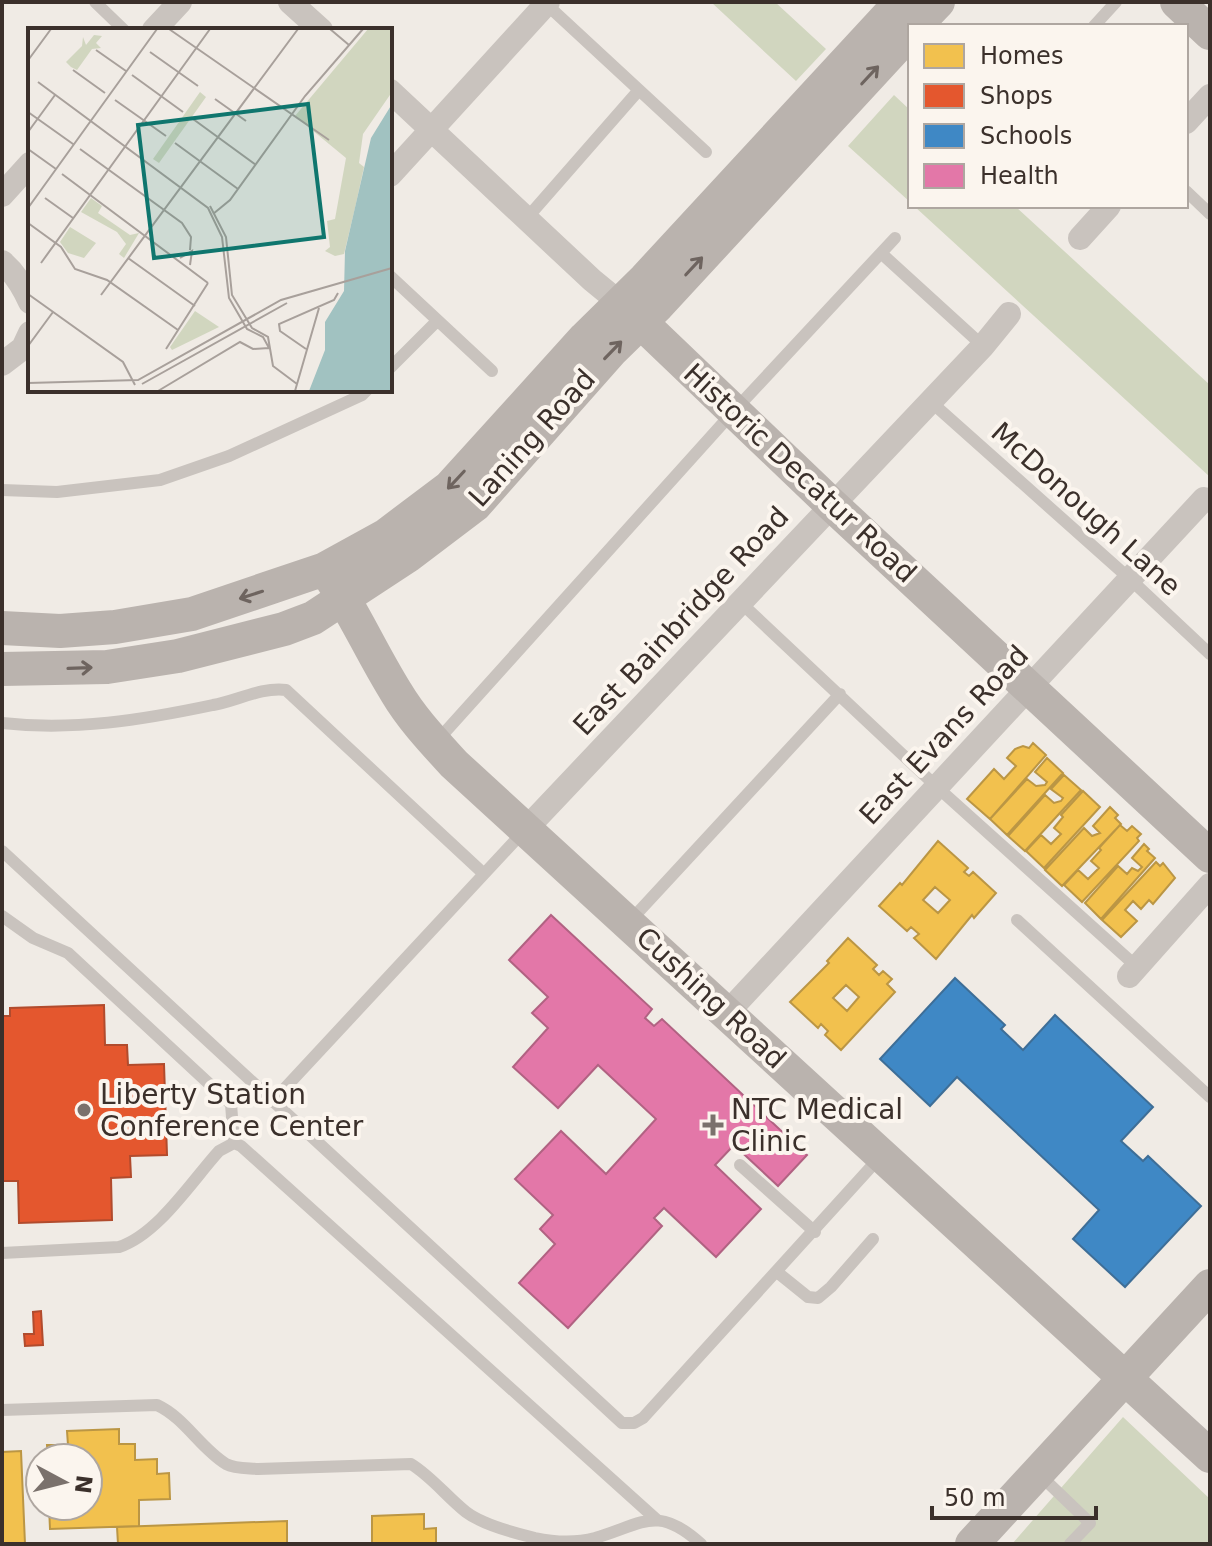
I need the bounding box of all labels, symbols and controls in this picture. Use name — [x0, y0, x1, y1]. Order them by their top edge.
legend — [908, 24, 1188, 208]
inset map — [28, 28, 392, 392]
text: Homes — [980, 42, 1063, 70]
one-way arrow — [861, 65, 880, 85]
text: Shops — [980, 82, 1053, 110]
text: Schools — [980, 122, 1072, 150]
text: Health — [980, 162, 1059, 190]
one-way arrow — [684, 257, 702, 277]
one-way arrow — [603, 341, 622, 360]
street label: Historic Decatur Road — [677, 357, 923, 589]
street label: Laning Road — [462, 363, 602, 513]
street label: McDonough Lane — [985, 415, 1187, 603]
one-way arrow — [447, 470, 466, 489]
street label: East Bainbridge Road — [567, 500, 795, 742]
one-way arrow — [239, 588, 264, 603]
street label: East Evans Road — [853, 639, 1035, 831]
one-way arrow — [66, 661, 93, 676]
street label: Cushing Road — [630, 920, 792, 1076]
place label: Liberty Station Conference Center — [100, 1078, 364, 1143]
place label: NTC Medical Clinic — [731, 1093, 903, 1158]
marker: Liberty Station Conference Center — [75, 1101, 93, 1119]
marker: NTC Medical Clinic — [702, 1114, 724, 1136]
north arrow — [24, 1442, 104, 1522]
scale bar — [932, 1470, 1096, 1520]
text: N — [70, 1474, 97, 1495]
text: 50 m — [944, 1484, 1006, 1512]

